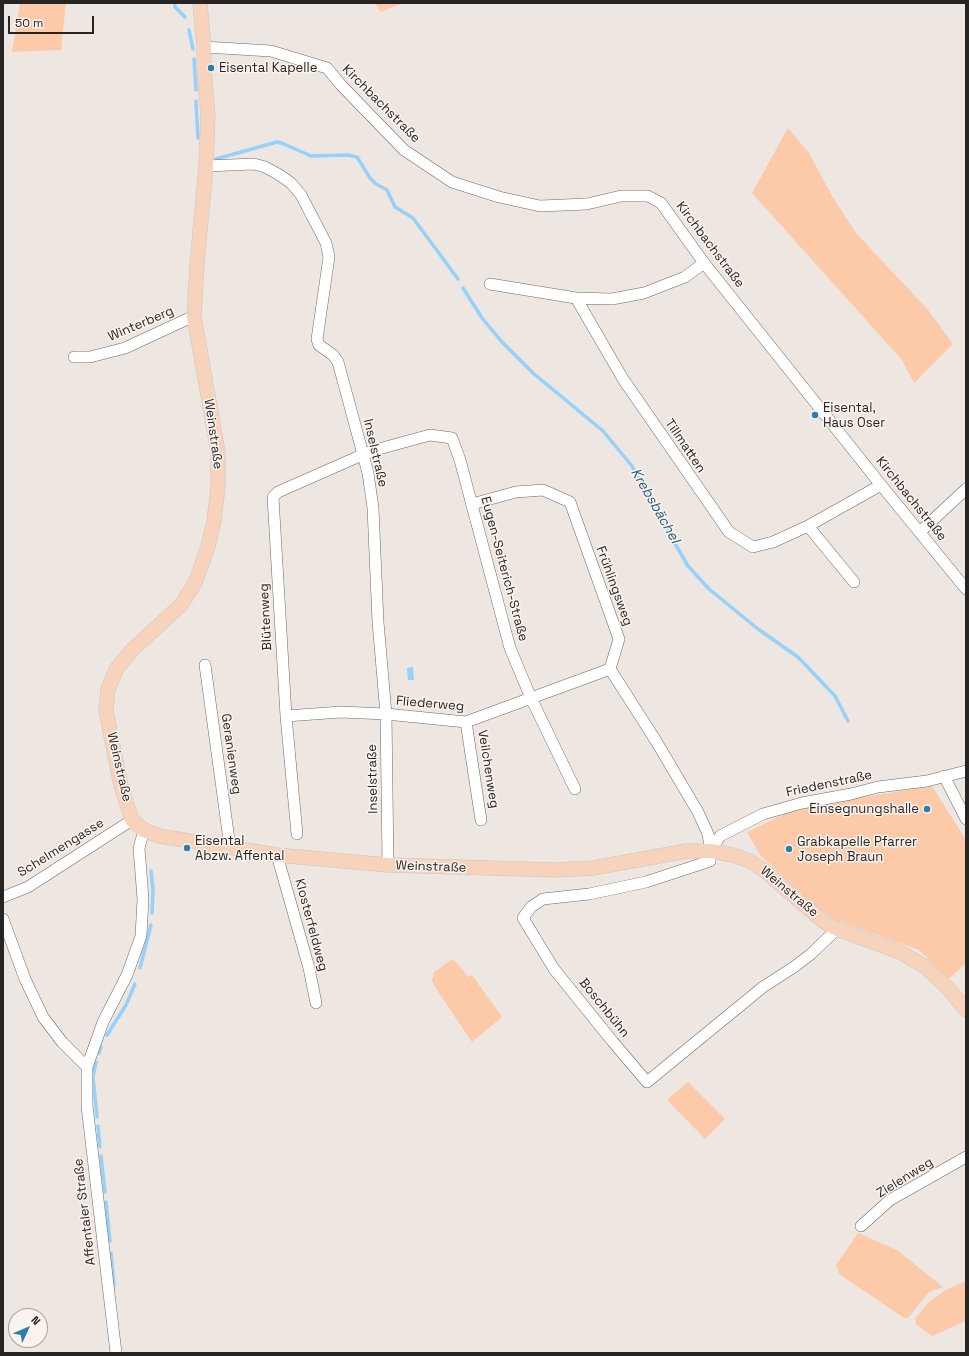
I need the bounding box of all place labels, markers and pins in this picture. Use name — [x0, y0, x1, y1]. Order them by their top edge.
place label: Eisental Kapelle — [219, 60, 317, 76]
marker: Eisental Kapelle — [206, 63, 216, 73]
place label: Eisental, Haus Oser — [823, 400, 885, 431]
marker: Eisental, Haus Oser — [810, 410, 820, 420]
place label: Einsegnungshalle — [809, 801, 919, 817]
marker: Einsegnungshalle — [922, 804, 932, 814]
place label: Eisental Abzw. Affental — [195, 833, 284, 864]
place label: Grabkapelle Pfarrer Joseph Braun — [797, 834, 917, 865]
marker: Eisental Abzw. Affental — [182, 843, 192, 853]
marker: Grabkapelle Pfarrer Joseph Braun — [784, 844, 794, 854]

